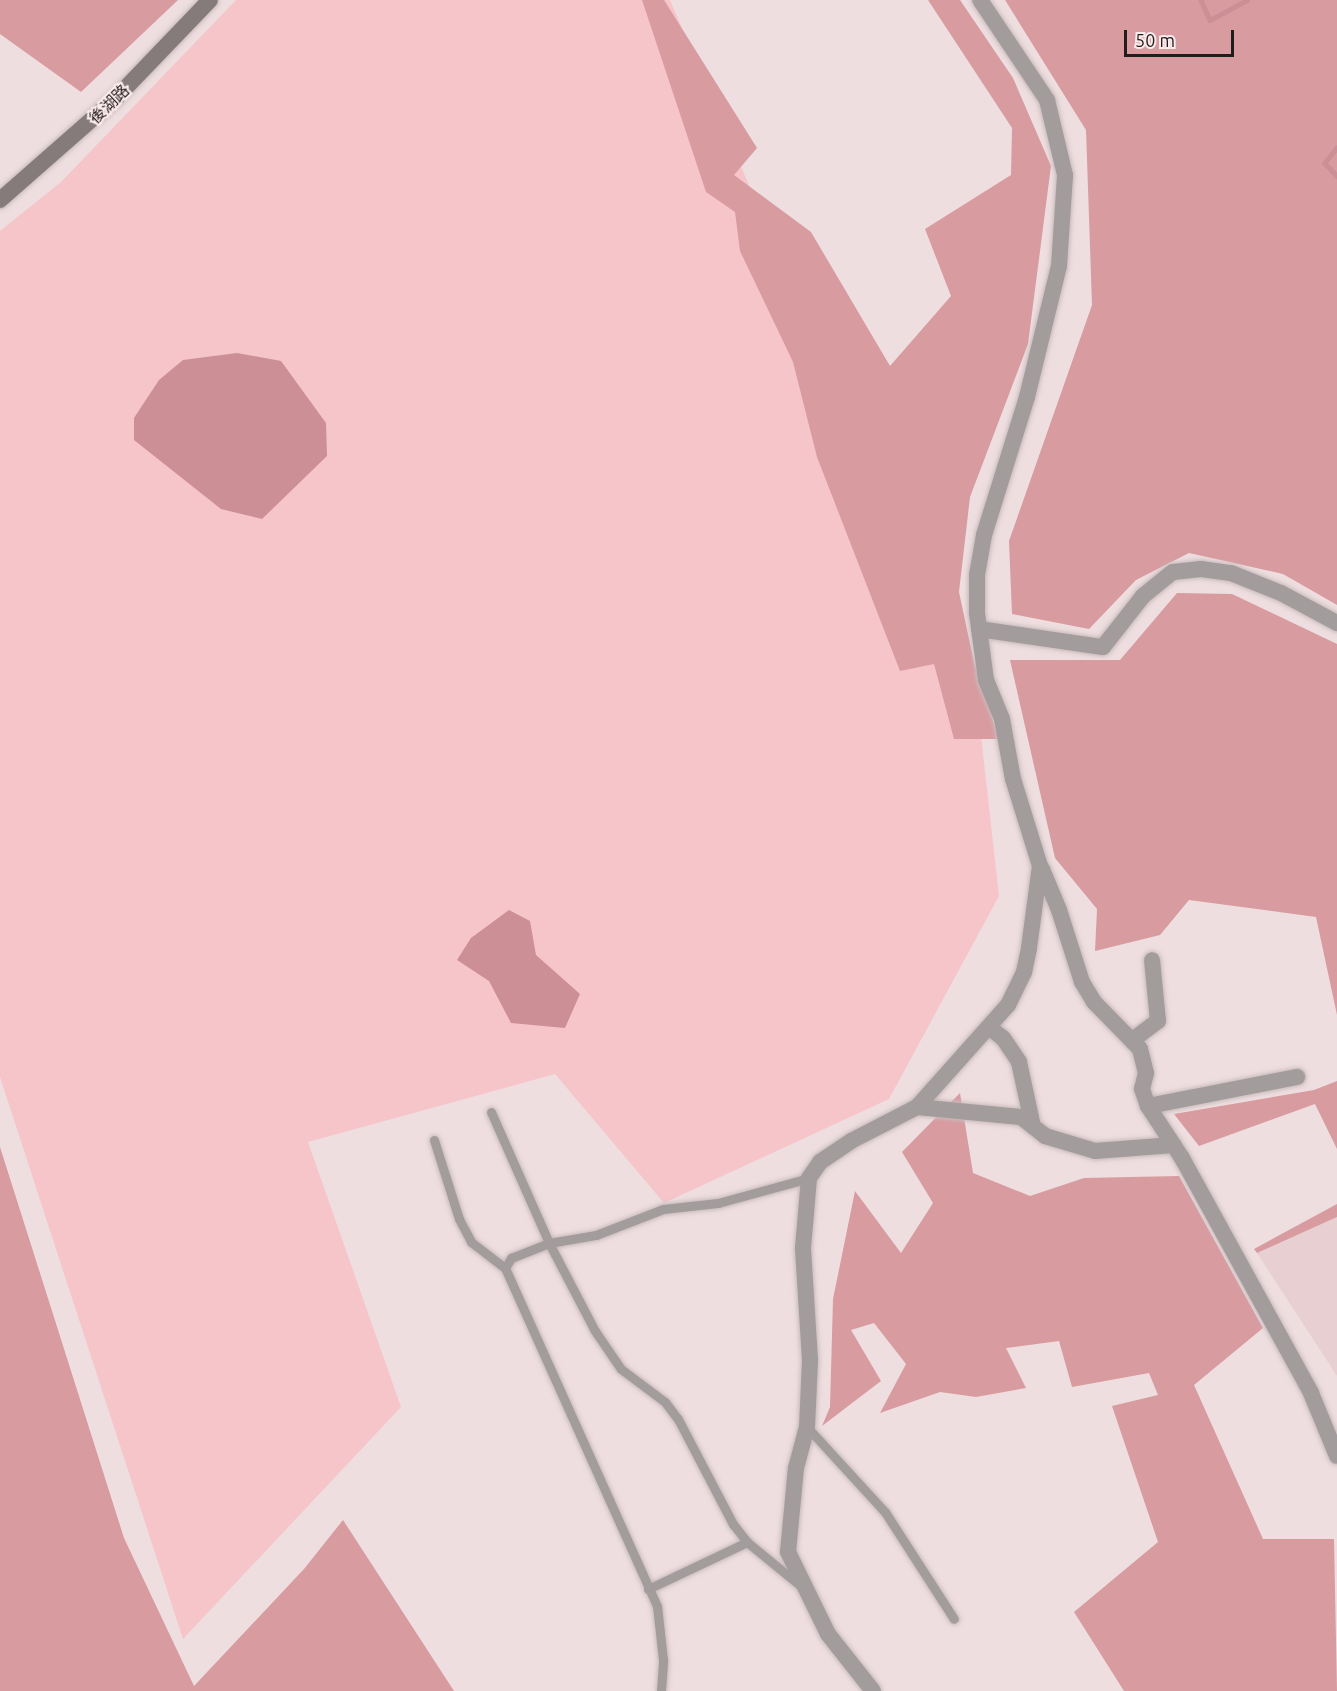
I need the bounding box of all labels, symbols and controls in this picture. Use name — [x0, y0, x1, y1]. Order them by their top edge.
scale bar — [1127, 18, 1236, 56]
text: 50 m — [1135, 30, 1175, 50]
street label: 後湖路 — [85, 80, 133, 128]

